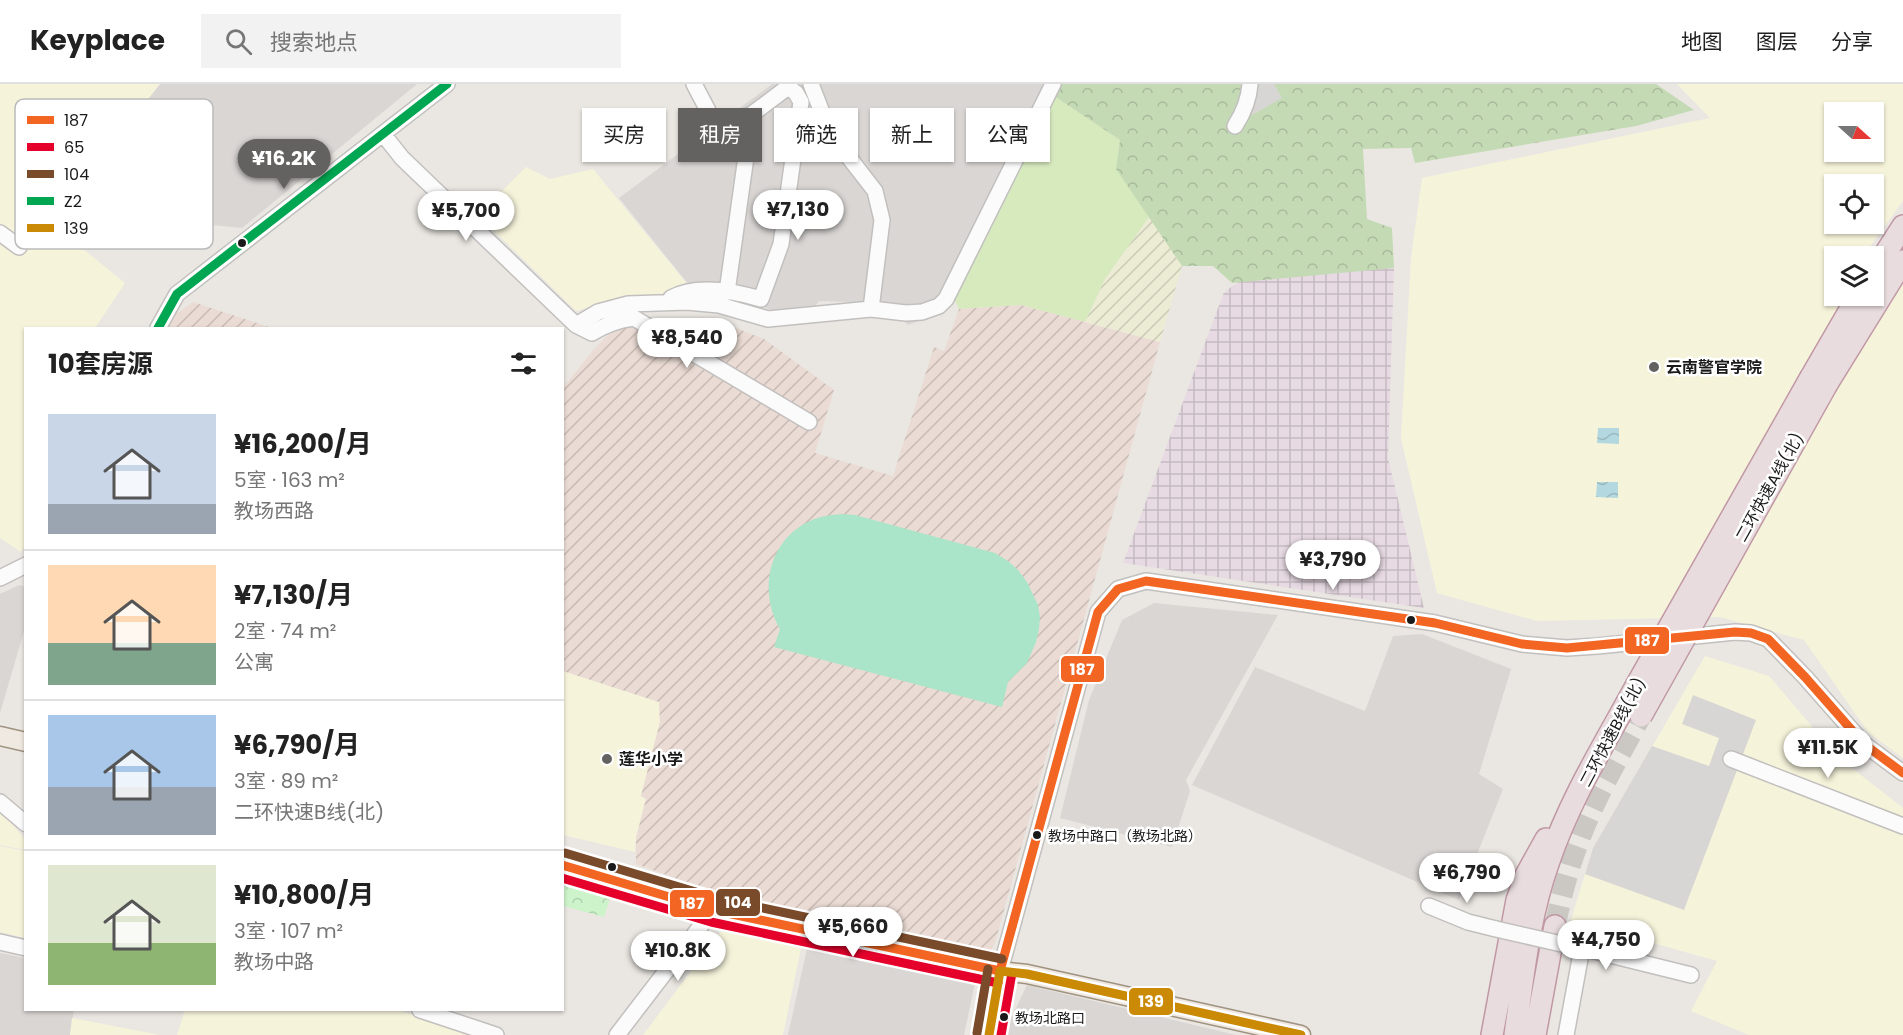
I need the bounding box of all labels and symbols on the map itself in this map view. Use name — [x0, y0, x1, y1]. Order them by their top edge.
legend — [15, 99, 213, 249]
north arrow — [1824, 102, 1884, 162]
text: 187 — [64, 109, 88, 132]
text: 65 — [64, 136, 84, 159]
pin: ¥16.2K — [235, 139, 333, 190]
text: 104 — [64, 163, 89, 186]
text: Z2 — [64, 190, 82, 213]
pin: ¥7,130 — [749, 190, 847, 241]
pin: ¥5,700 — [417, 191, 515, 242]
text: 139 — [64, 217, 89, 240]
unlabelled marker — [236, 237, 248, 249]
pin: ¥8,540 — [638, 318, 736, 369]
place label: 云南警官学院 — [1666, 356, 1762, 379]
marker: 云南警官学院 — [1647, 360, 1661, 374]
street label: 二环快速A线(北) — [1730, 429, 1809, 546]
pin: ¥3,790 — [1284, 540, 1382, 591]
unlabelled marker — [1405, 614, 1417, 626]
line badge: 187 — [1624, 626, 1670, 655]
text: 187 — [1635, 629, 1660, 652]
line badge: 187 — [1060, 655, 1105, 683]
text: 187 — [1070, 658, 1095, 681]
street label: 二环快速B线(北) — [1574, 674, 1651, 791]
pin: ¥11.5K — [1779, 728, 1877, 779]
place label: 莲华小学 — [619, 748, 683, 771]
marker: 莲华小学 — [600, 752, 614, 766]
place label: 教场中路口（教场北路） — [1048, 826, 1202, 846]
marker: 教场中路口（教场北路） — [1031, 829, 1043, 841]
pin: ¥6,790 — [1418, 853, 1516, 904]
unlabelled marker — [606, 861, 618, 873]
line badge: 104 — [715, 888, 761, 917]
line badge: 187 — [669, 889, 715, 918]
text: 104 — [724, 891, 752, 914]
text: 187 — [680, 892, 705, 915]
pin: ¥5,660 — [804, 907, 902, 958]
pin: ¥4,750 — [1557, 920, 1655, 971]
pin: ¥10.8K — [629, 931, 727, 982]
line badge: 139 — [1128, 987, 1174, 1016]
text: 139 — [1138, 990, 1164, 1013]
place label: 教场北路口 — [1015, 1008, 1085, 1028]
marker: 教场北路口 — [998, 1011, 1010, 1023]

